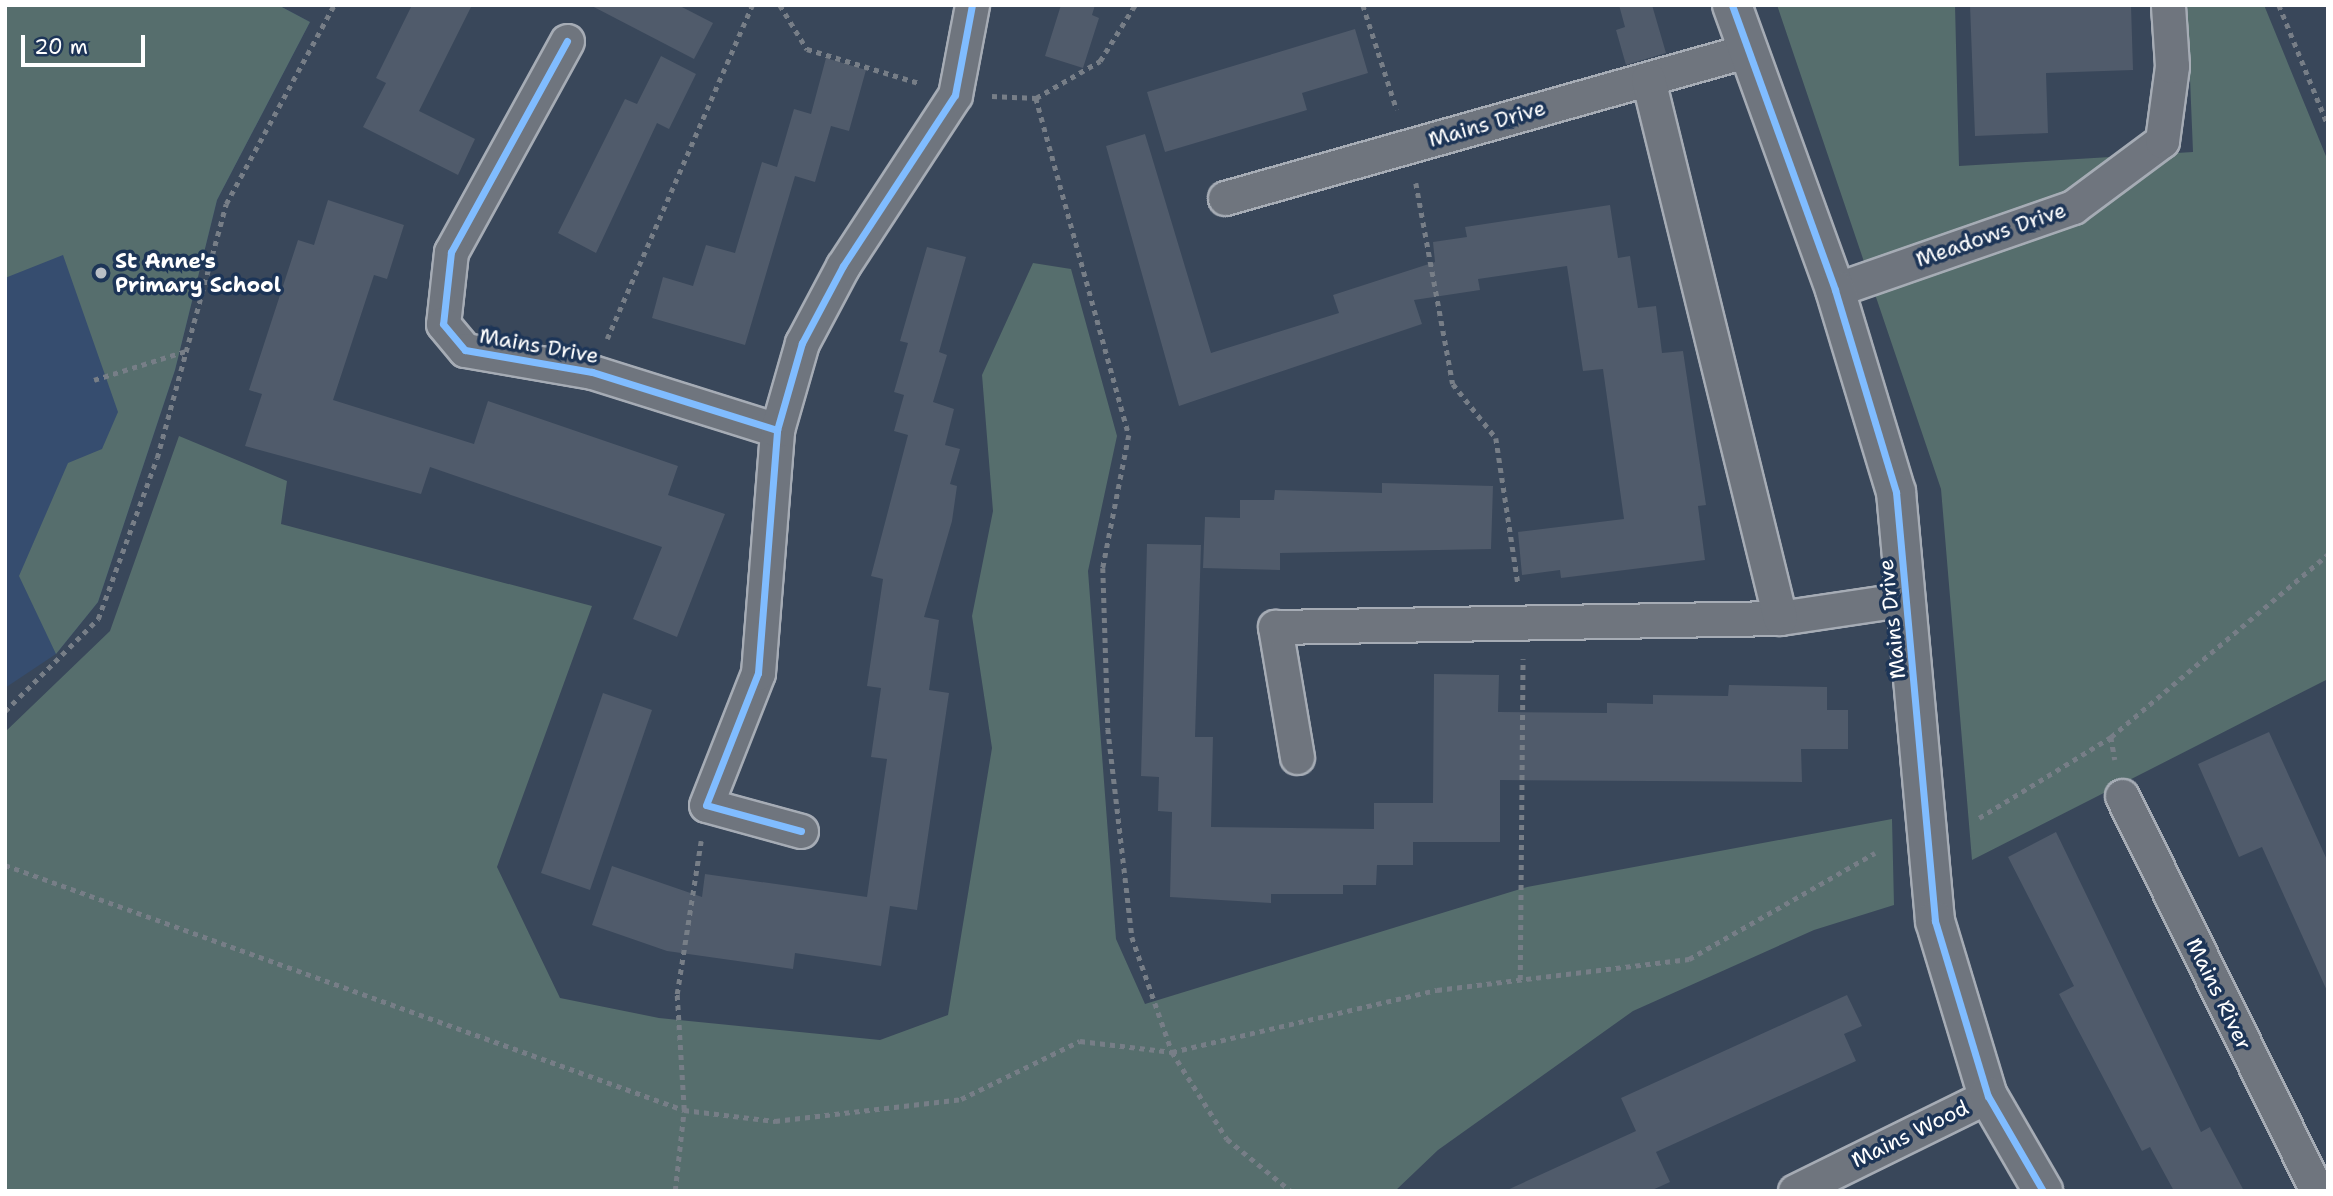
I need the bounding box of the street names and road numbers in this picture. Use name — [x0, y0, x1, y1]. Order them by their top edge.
street label: Mains Drive — [1426, 95, 1548, 153]
street label: Meadows Drive — [1913, 197, 2069, 273]
street label: Mains Drive — [477, 323, 601, 369]
street label: Mains Drive — [1873, 558, 1911, 680]
street label: Mains River — [2181, 934, 2257, 1054]
street label: Mains Wood — [1847, 1095, 1973, 1173]

